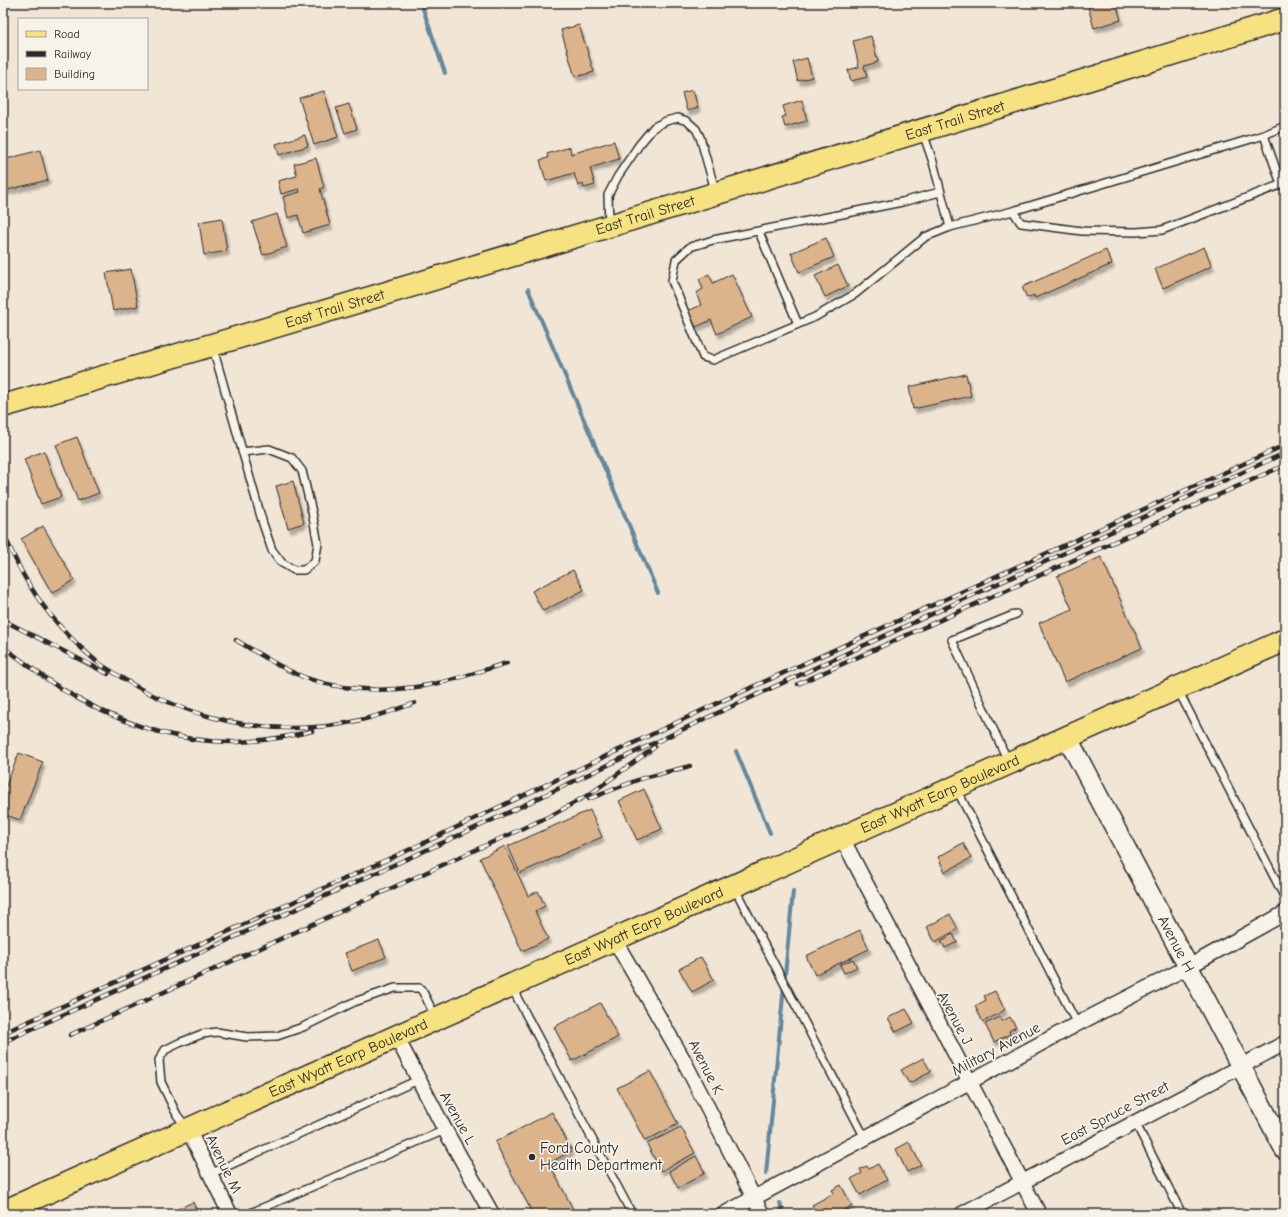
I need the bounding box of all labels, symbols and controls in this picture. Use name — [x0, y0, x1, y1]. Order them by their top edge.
legend — [18, 18, 148, 90]
text: Road — [54, 27, 80, 41]
text: Railway — [54, 47, 92, 61]
text: Building — [54, 67, 95, 81]
street label: East Trail Street — [903, 96, 1007, 144]
street label: East Trail Street — [593, 191, 698, 239]
street label: East Trail Street — [283, 285, 388, 332]
street label: East Wyatt Earp Boulevard — [858, 751, 1022, 837]
street label: East Wyatt Earp Boulevard — [562, 883, 726, 969]
street label: Avenue H — [1154, 913, 1199, 975]
street label: Avenue J — [934, 988, 977, 1048]
street label: East Wyatt Earp Boulevard — [266, 1015, 430, 1101]
street label: Military Avenue — [949, 1018, 1044, 1080]
street label: Avenue K — [685, 1037, 728, 1098]
street label: East Spruce Street — [1058, 1077, 1173, 1149]
street label: Avenue L — [436, 1088, 480, 1148]
street label: Avenue M — [202, 1132, 246, 1196]
place label: Ford County Health Department — [540, 1139, 663, 1174]
marker: Ford County Health Department — [527, 1152, 537, 1162]

